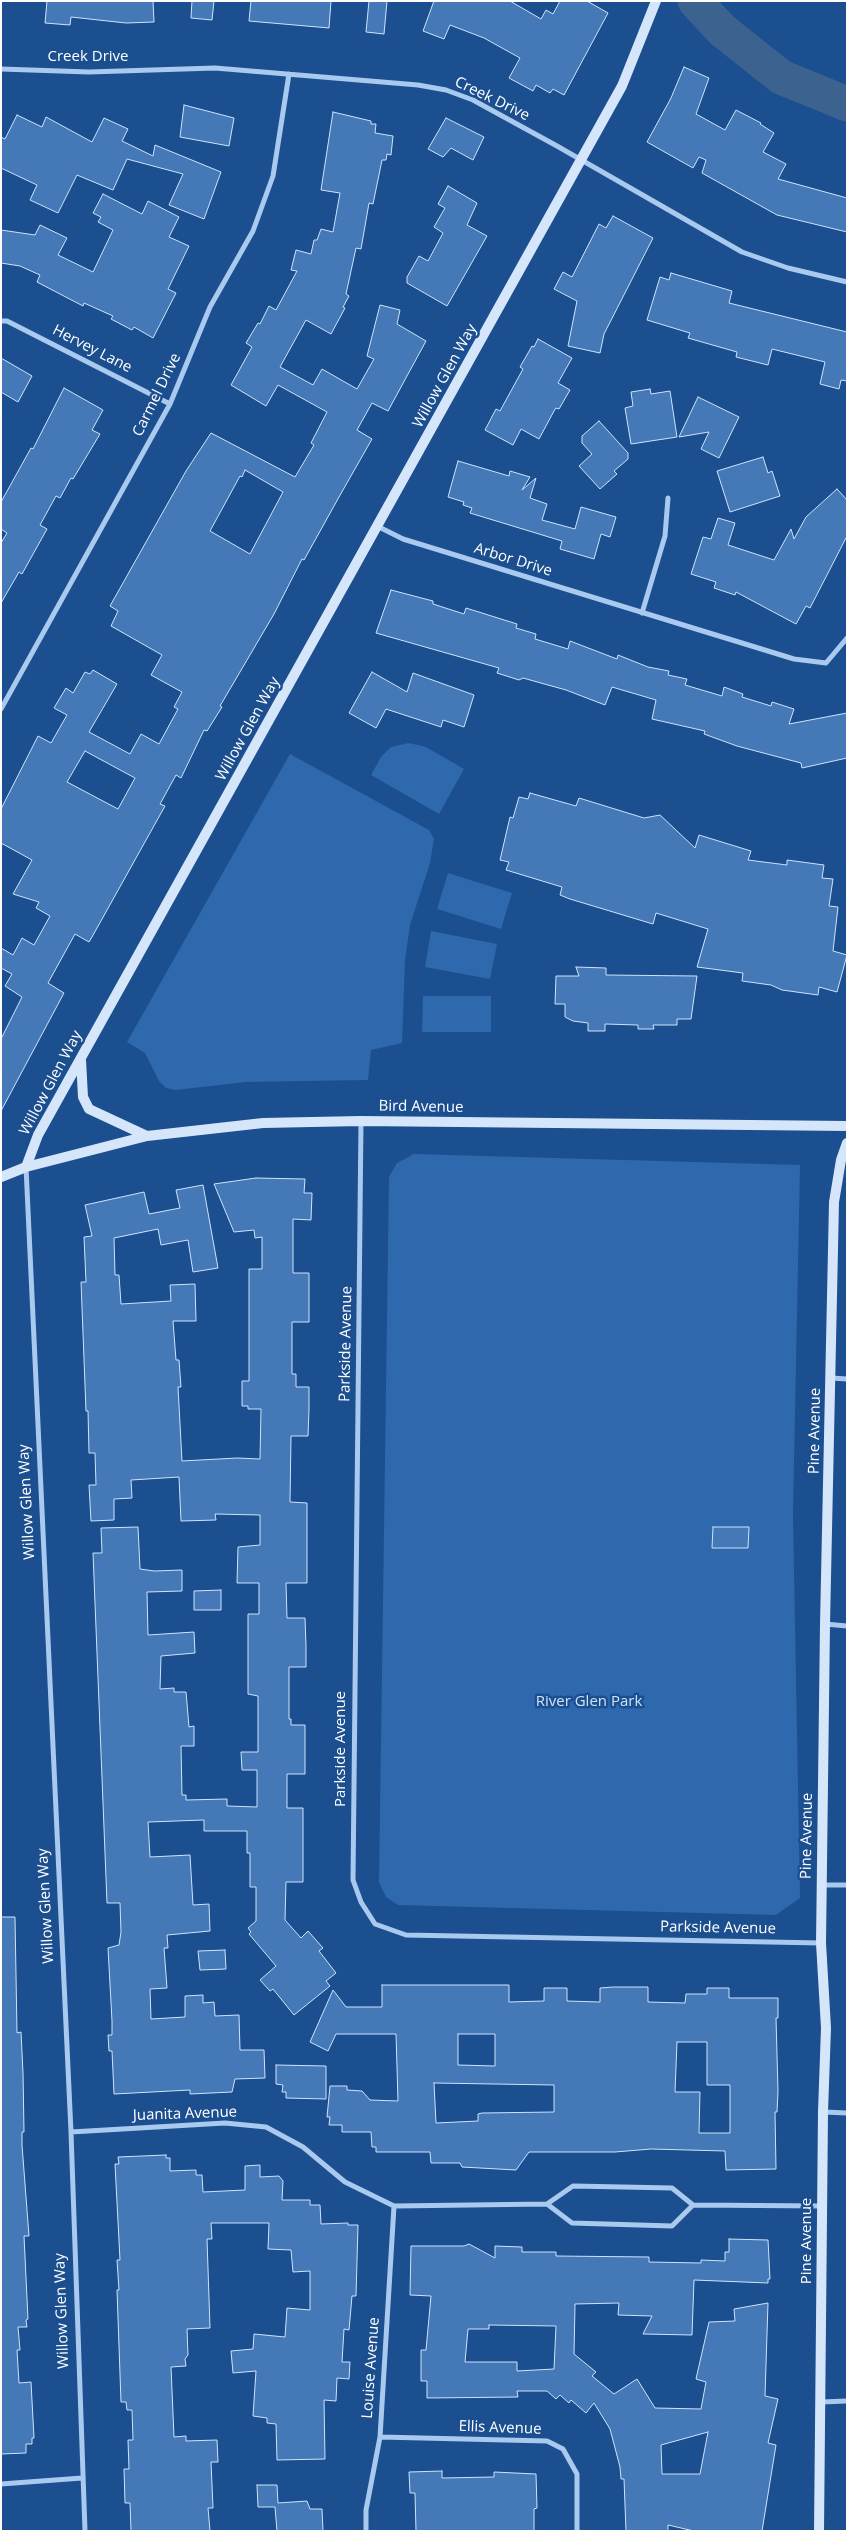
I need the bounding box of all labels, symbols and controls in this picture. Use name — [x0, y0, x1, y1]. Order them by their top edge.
street label: Creek Drive — [48, 48, 128, 66]
street label: Creek Drive — [452, 73, 532, 125]
street label: Hervey Lane — [49, 321, 135, 377]
street label: Willow Glen Way — [409, 321, 481, 431]
street label: Carmel Drive — [129, 350, 185, 440]
street label: Arbor Drive — [472, 540, 554, 580]
street label: Willow Glen Way — [212, 674, 284, 784]
street label: Willow Glen Way — [16, 1028, 86, 1138]
street label: Bird Avenue — [378, 1097, 464, 1117]
street label: Parkside Avenue — [336, 1286, 356, 1402]
street label: Pine Avenue — [805, 1388, 825, 1474]
street label: Willow Glen Way — [15, 1444, 39, 1560]
street label: Parkside Avenue — [332, 1691, 350, 1807]
park label: River Glen Park — [536, 1693, 642, 1711]
street label: Pine Avenue — [797, 1793, 817, 1879]
street label: Willow Glen Way — [34, 1848, 58, 1964]
street label: Parkside Avenue — [660, 1918, 776, 1938]
street label: Juanita Avenue — [133, 2103, 237, 2125]
street label: Pine Avenue — [798, 2198, 816, 2284]
street label: Willow Glen Way — [51, 2253, 73, 2369]
street label: Louise Avenue — [358, 2317, 384, 2419]
street label: Ellis Avenue — [458, 2418, 542, 2438]

